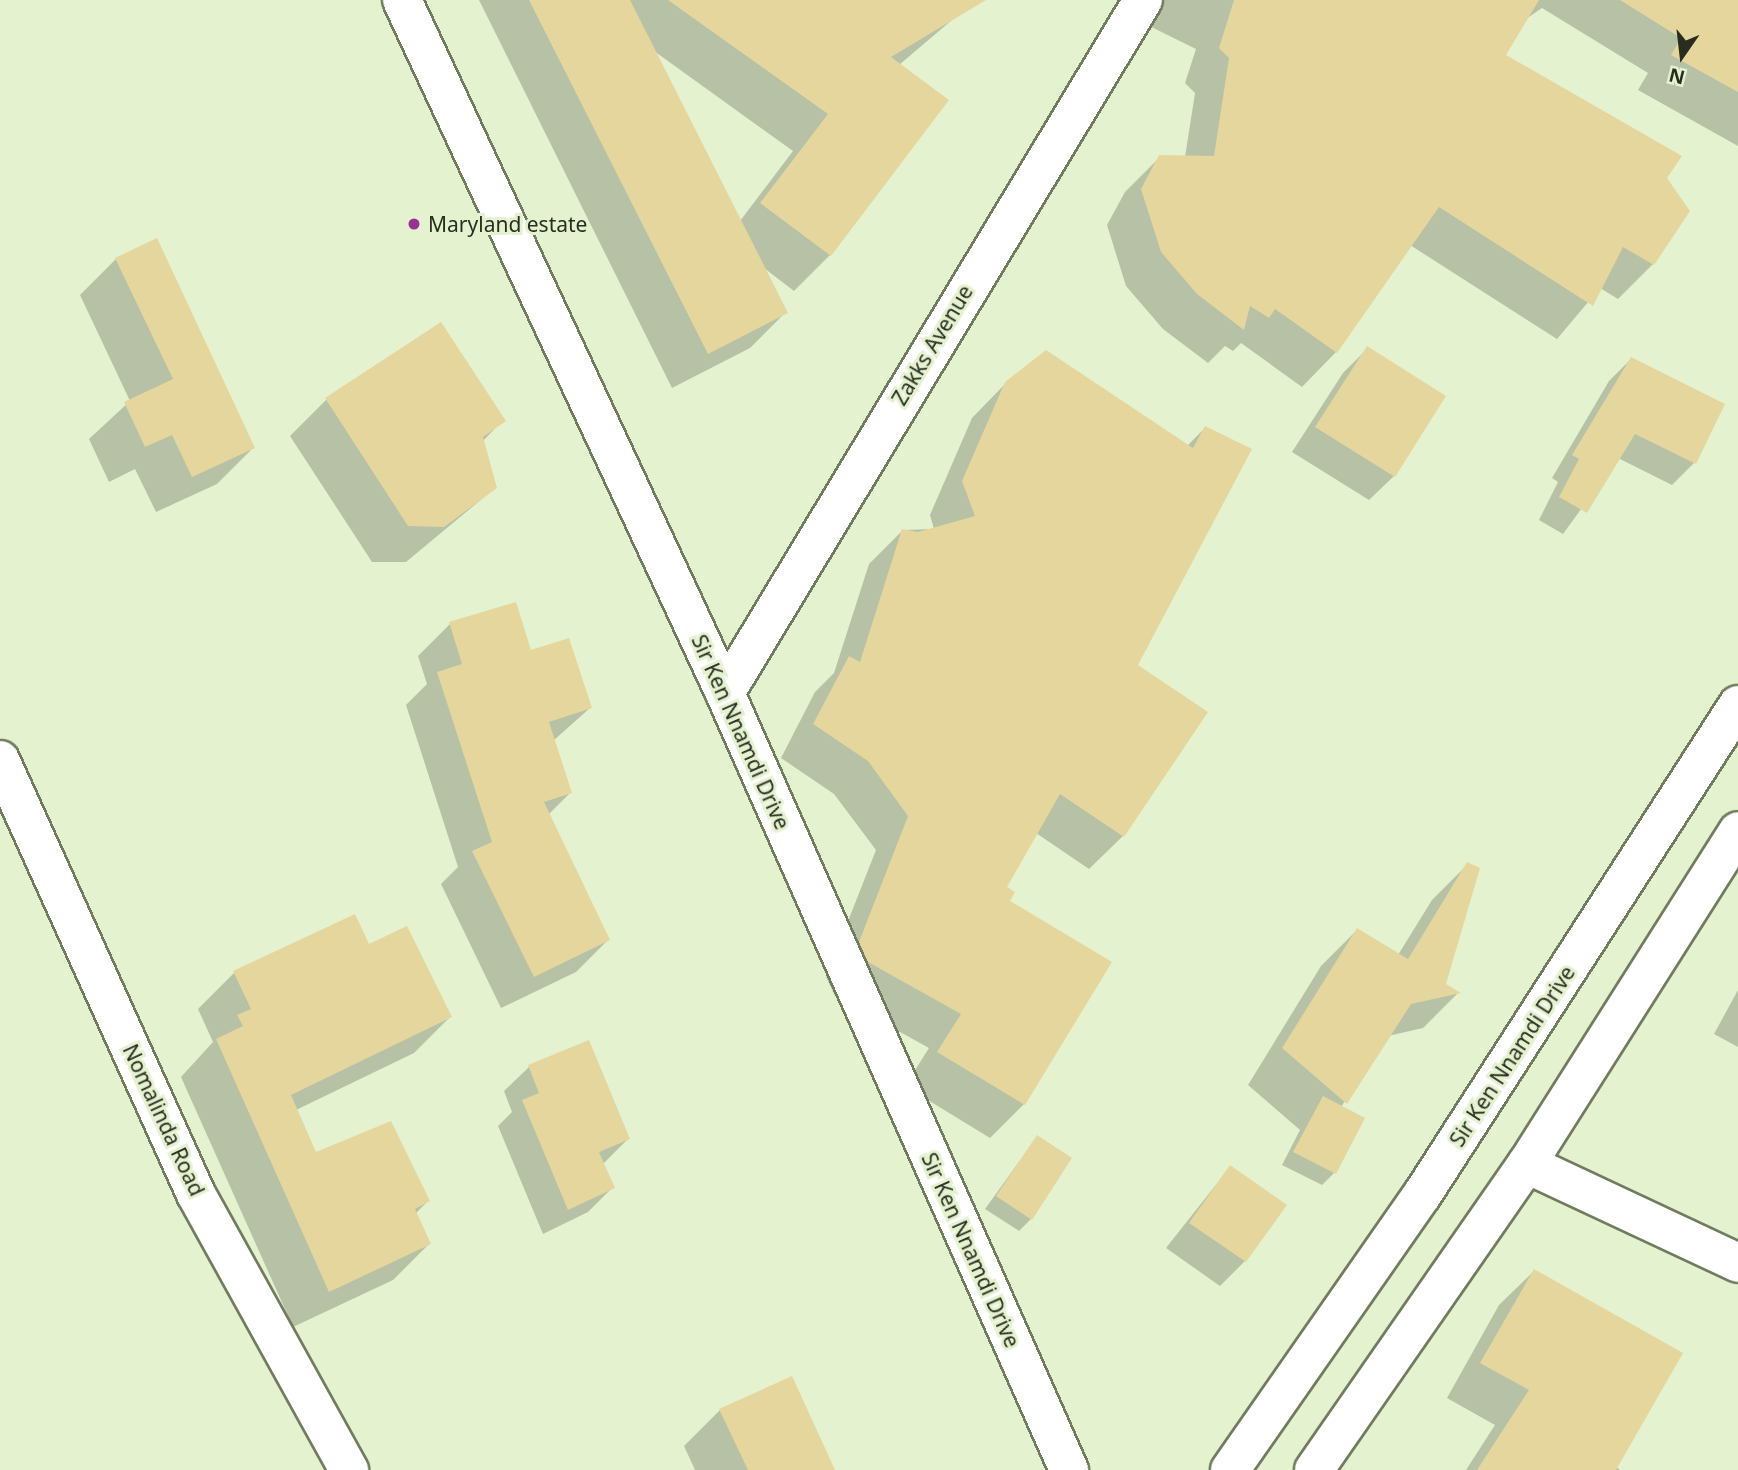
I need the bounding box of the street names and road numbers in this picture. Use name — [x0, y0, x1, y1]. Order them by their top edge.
street label: Zakks Avenue — [886, 280, 978, 410]
street label: Sir Ken Nnamdi Drive — [687, 631, 795, 833]
street label: Sir Ken Nnamdi Drive — [1444, 961, 1580, 1151]
street label: Nomalinda Road — [118, 1040, 210, 1200]
street label: Sir Ken Nnamdi Drive — [917, 1149, 1025, 1351]

